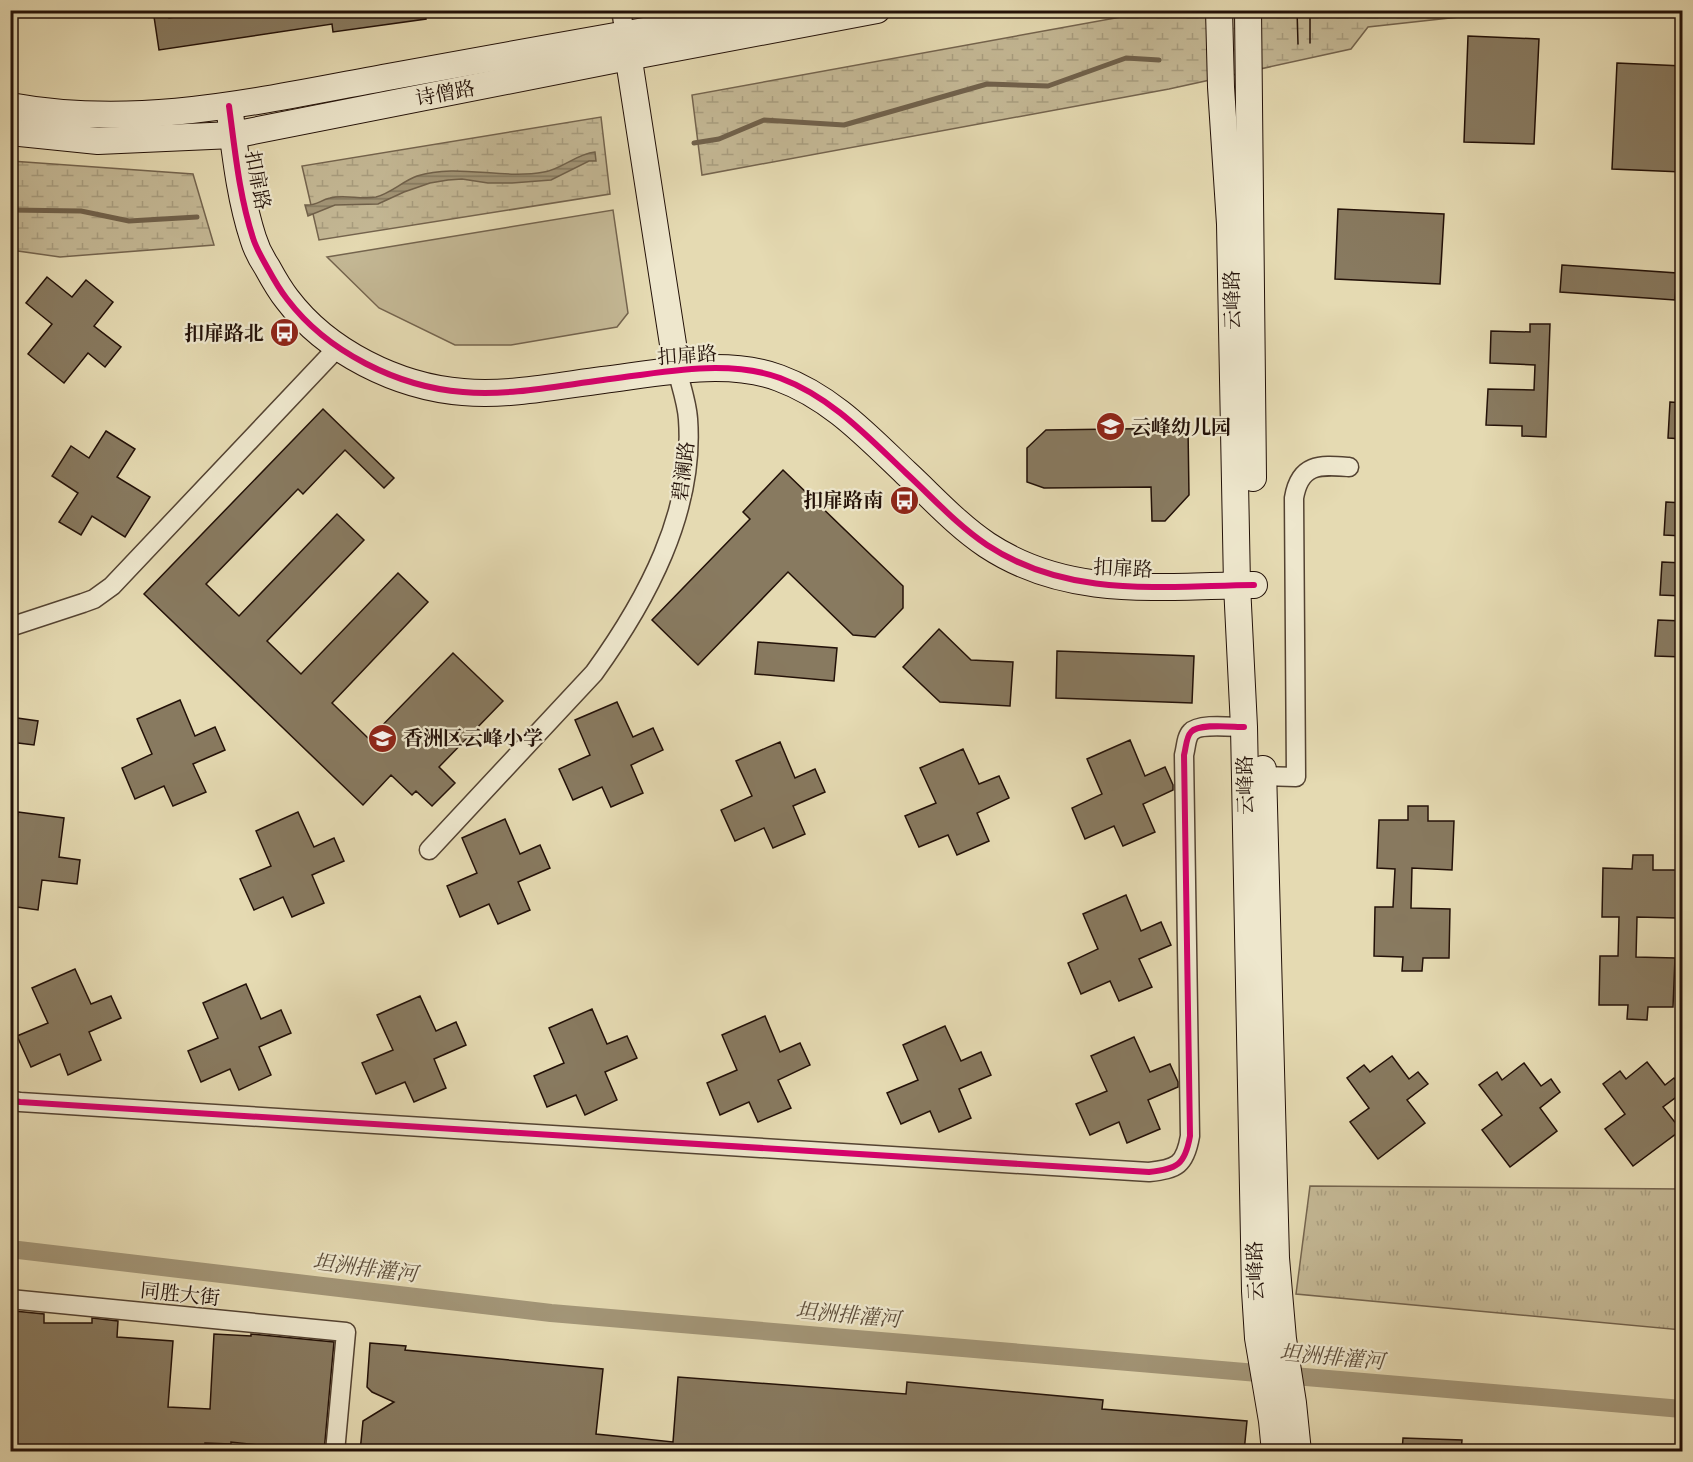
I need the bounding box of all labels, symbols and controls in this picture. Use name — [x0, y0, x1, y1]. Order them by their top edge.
street label: 诗僧路 — [413, 76, 477, 111]
street label: 扣扉路 — [240, 148, 275, 212]
street label: 云峰路 — [1220, 270, 1245, 330]
bus stop icon: 扣扉路北 — [269, 317, 301, 349]
place label: 扣扉路北 — [184, 322, 264, 345]
street label: 扣扉路 — [656, 342, 718, 369]
school or university icon: 云峰幼儿园 — [1094, 411, 1126, 443]
place label: 云峰幼儿园 — [1131, 416, 1231, 439]
street label: 碧澜路 — [668, 440, 699, 502]
bus stop icon: 扣扉路南 — [888, 484, 920, 516]
place label: 扣扉路南 — [803, 489, 883, 512]
street label: 扣扉路 — [1092, 555, 1154, 582]
school or university icon: 香洲区云峰小学 — [366, 722, 398, 754]
place label: 香洲区云峰小学 — [403, 727, 543, 750]
street label: 云峰路 — [1233, 755, 1258, 815]
street label: 云峰路 — [1243, 1241, 1268, 1301]
water label: 坦洲排灌河 — [311, 1250, 423, 1287]
street label: 同胜大街 — [139, 1279, 221, 1310]
water label: 坦洲排灌河 — [795, 1298, 905, 1332]
water label: 坦洲排灌河 — [1279, 1340, 1389, 1374]

